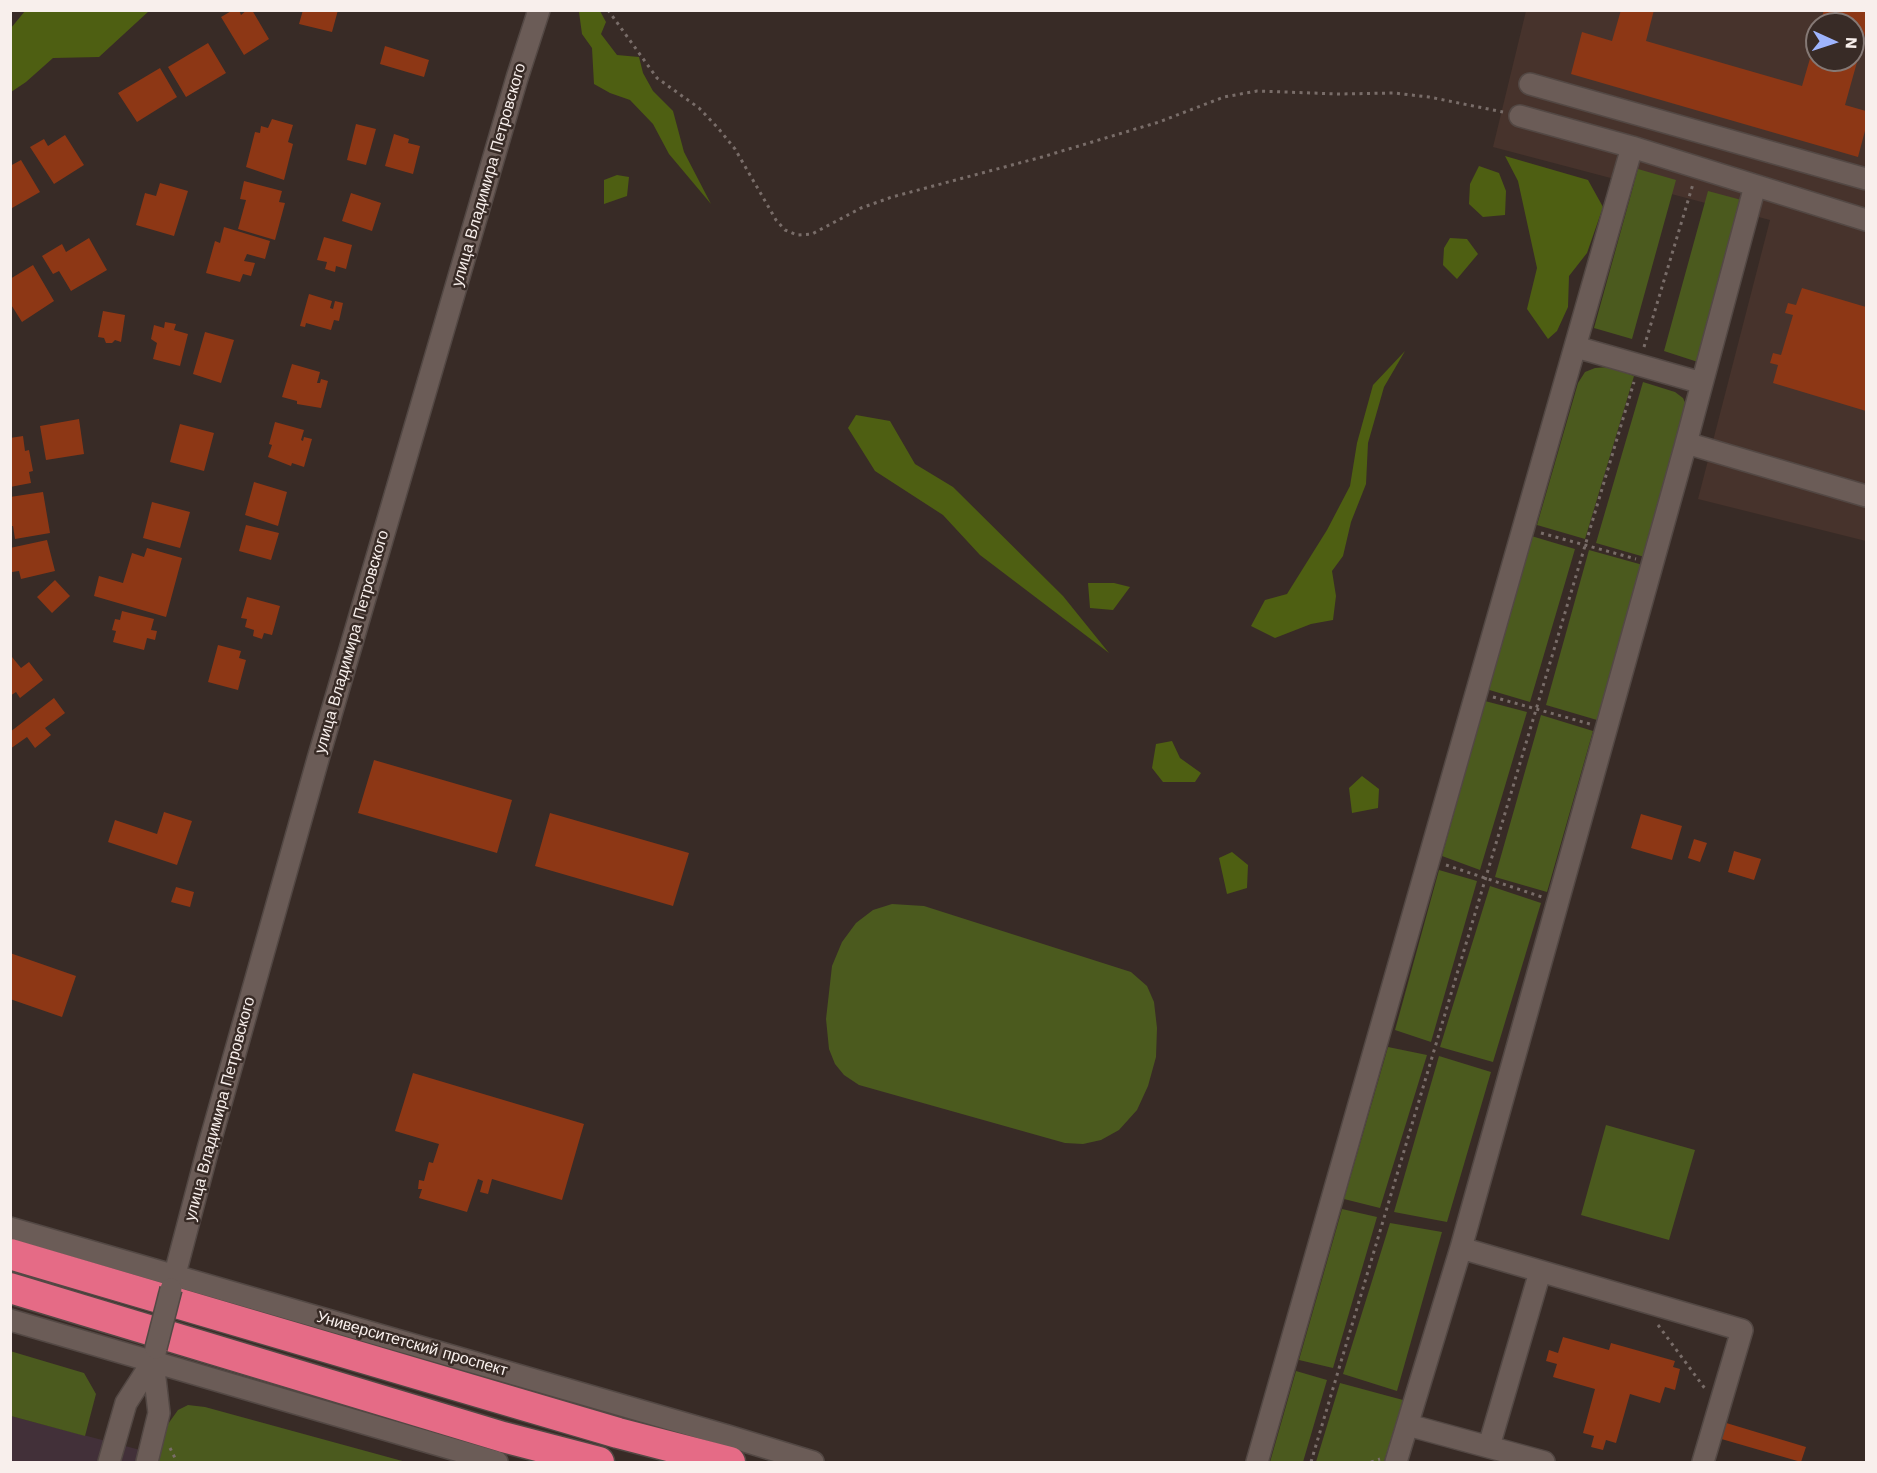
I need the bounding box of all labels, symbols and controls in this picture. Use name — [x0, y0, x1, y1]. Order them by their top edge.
north arrow — [1805, 12, 1865, 72]
text: N — [1842, 36, 1861, 49]
street label: улица Владимира Петровского — [448, 61, 530, 289]
street label: улица Владимира Петровского — [311, 528, 393, 756]
street label: улица Владимира Петровского — [181, 995, 259, 1223]
street label: Университетский проспект — [314, 1308, 510, 1380]

